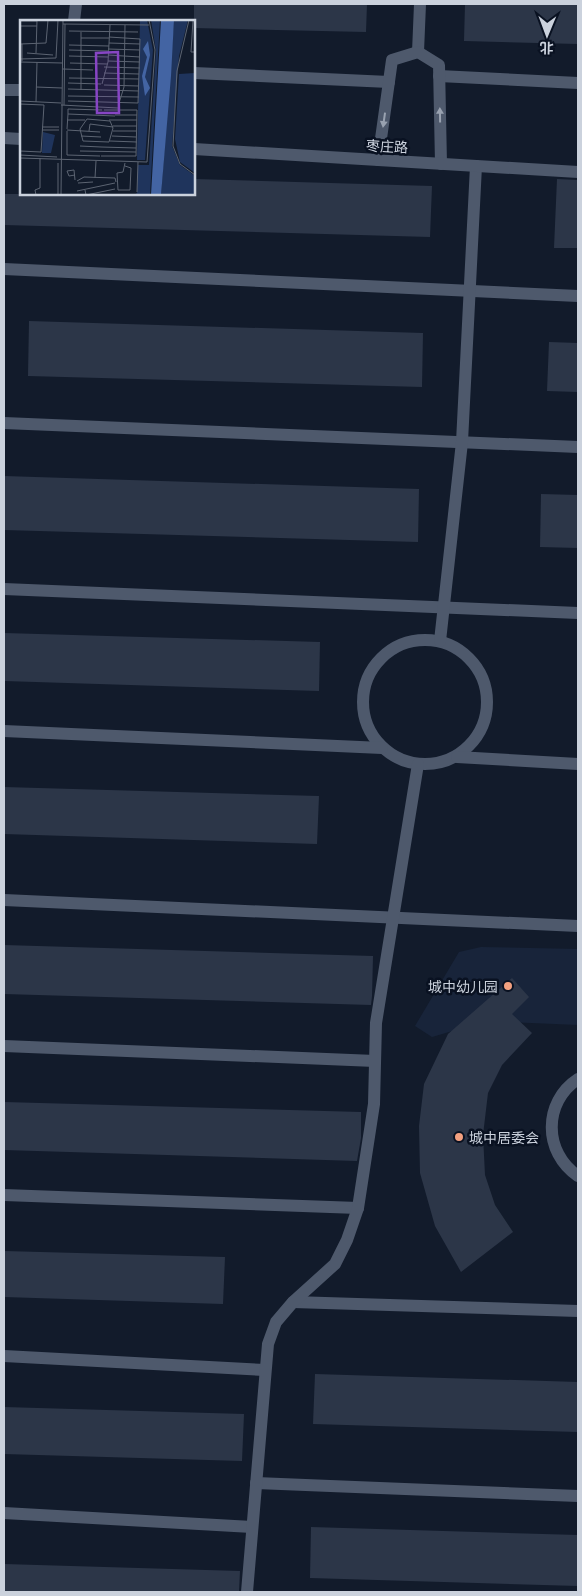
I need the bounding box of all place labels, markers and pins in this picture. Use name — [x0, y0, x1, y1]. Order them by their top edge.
place label: 城中幼儿园 — [428, 978, 498, 995]
marker: 城中幼儿园 — [502, 980, 514, 992]
place label: 城中居委会 — [469, 1129, 539, 1146]
marker: 城中居委会 — [453, 1131, 465, 1143]

